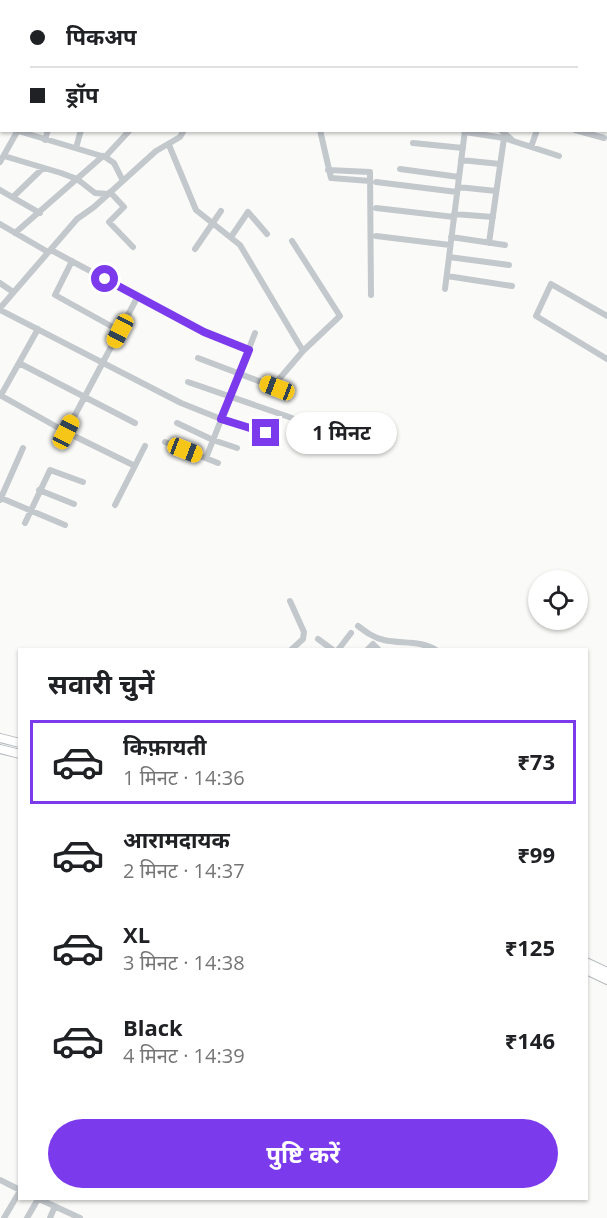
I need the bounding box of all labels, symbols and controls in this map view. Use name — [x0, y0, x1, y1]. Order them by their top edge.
text: पिकअप — [66, 21, 137, 51]
text: ड्रॉप — [66, 79, 99, 109]
route start — [91, 265, 118, 292]
car — [104, 311, 136, 351]
car — [257, 373, 297, 403]
car — [50, 412, 82, 452]
callout: 1 मिनट — [287, 412, 398, 454]
route end — [252, 419, 279, 446]
text: 1 मिनट — [312, 419, 371, 446]
car — [165, 435, 205, 465]
map controls — [528, 570, 588, 630]
button: locate — [528, 570, 588, 630]
text: सवारी चुनें — [48, 665, 154, 702]
text: किफ़ायती — [123, 731, 207, 761]
icon: car — [51, 735, 105, 789]
text: ₹73 — [517, 746, 555, 776]
text: 1 मिनट · 14:36 — [123, 764, 245, 791]
text: आरामदायक — [123, 824, 230, 854]
icon: car — [51, 828, 105, 882]
text: ₹99 — [517, 839, 555, 869]
text: 2 मिनट · 14:37 — [123, 857, 245, 884]
text: XL — [123, 919, 150, 949]
icon: car — [51, 921, 105, 975]
text: ₹125 — [505, 932, 555, 962]
text: 3 मिनट · 14:38 — [123, 949, 245, 976]
text: Black — [123, 1012, 183, 1042]
icon: car — [51, 1014, 105, 1068]
text: ₹146 — [505, 1025, 555, 1055]
text: 4 मिनट · 14:39 — [123, 1042, 245, 1069]
button: पुष्टि करें — [48, 1119, 558, 1188]

